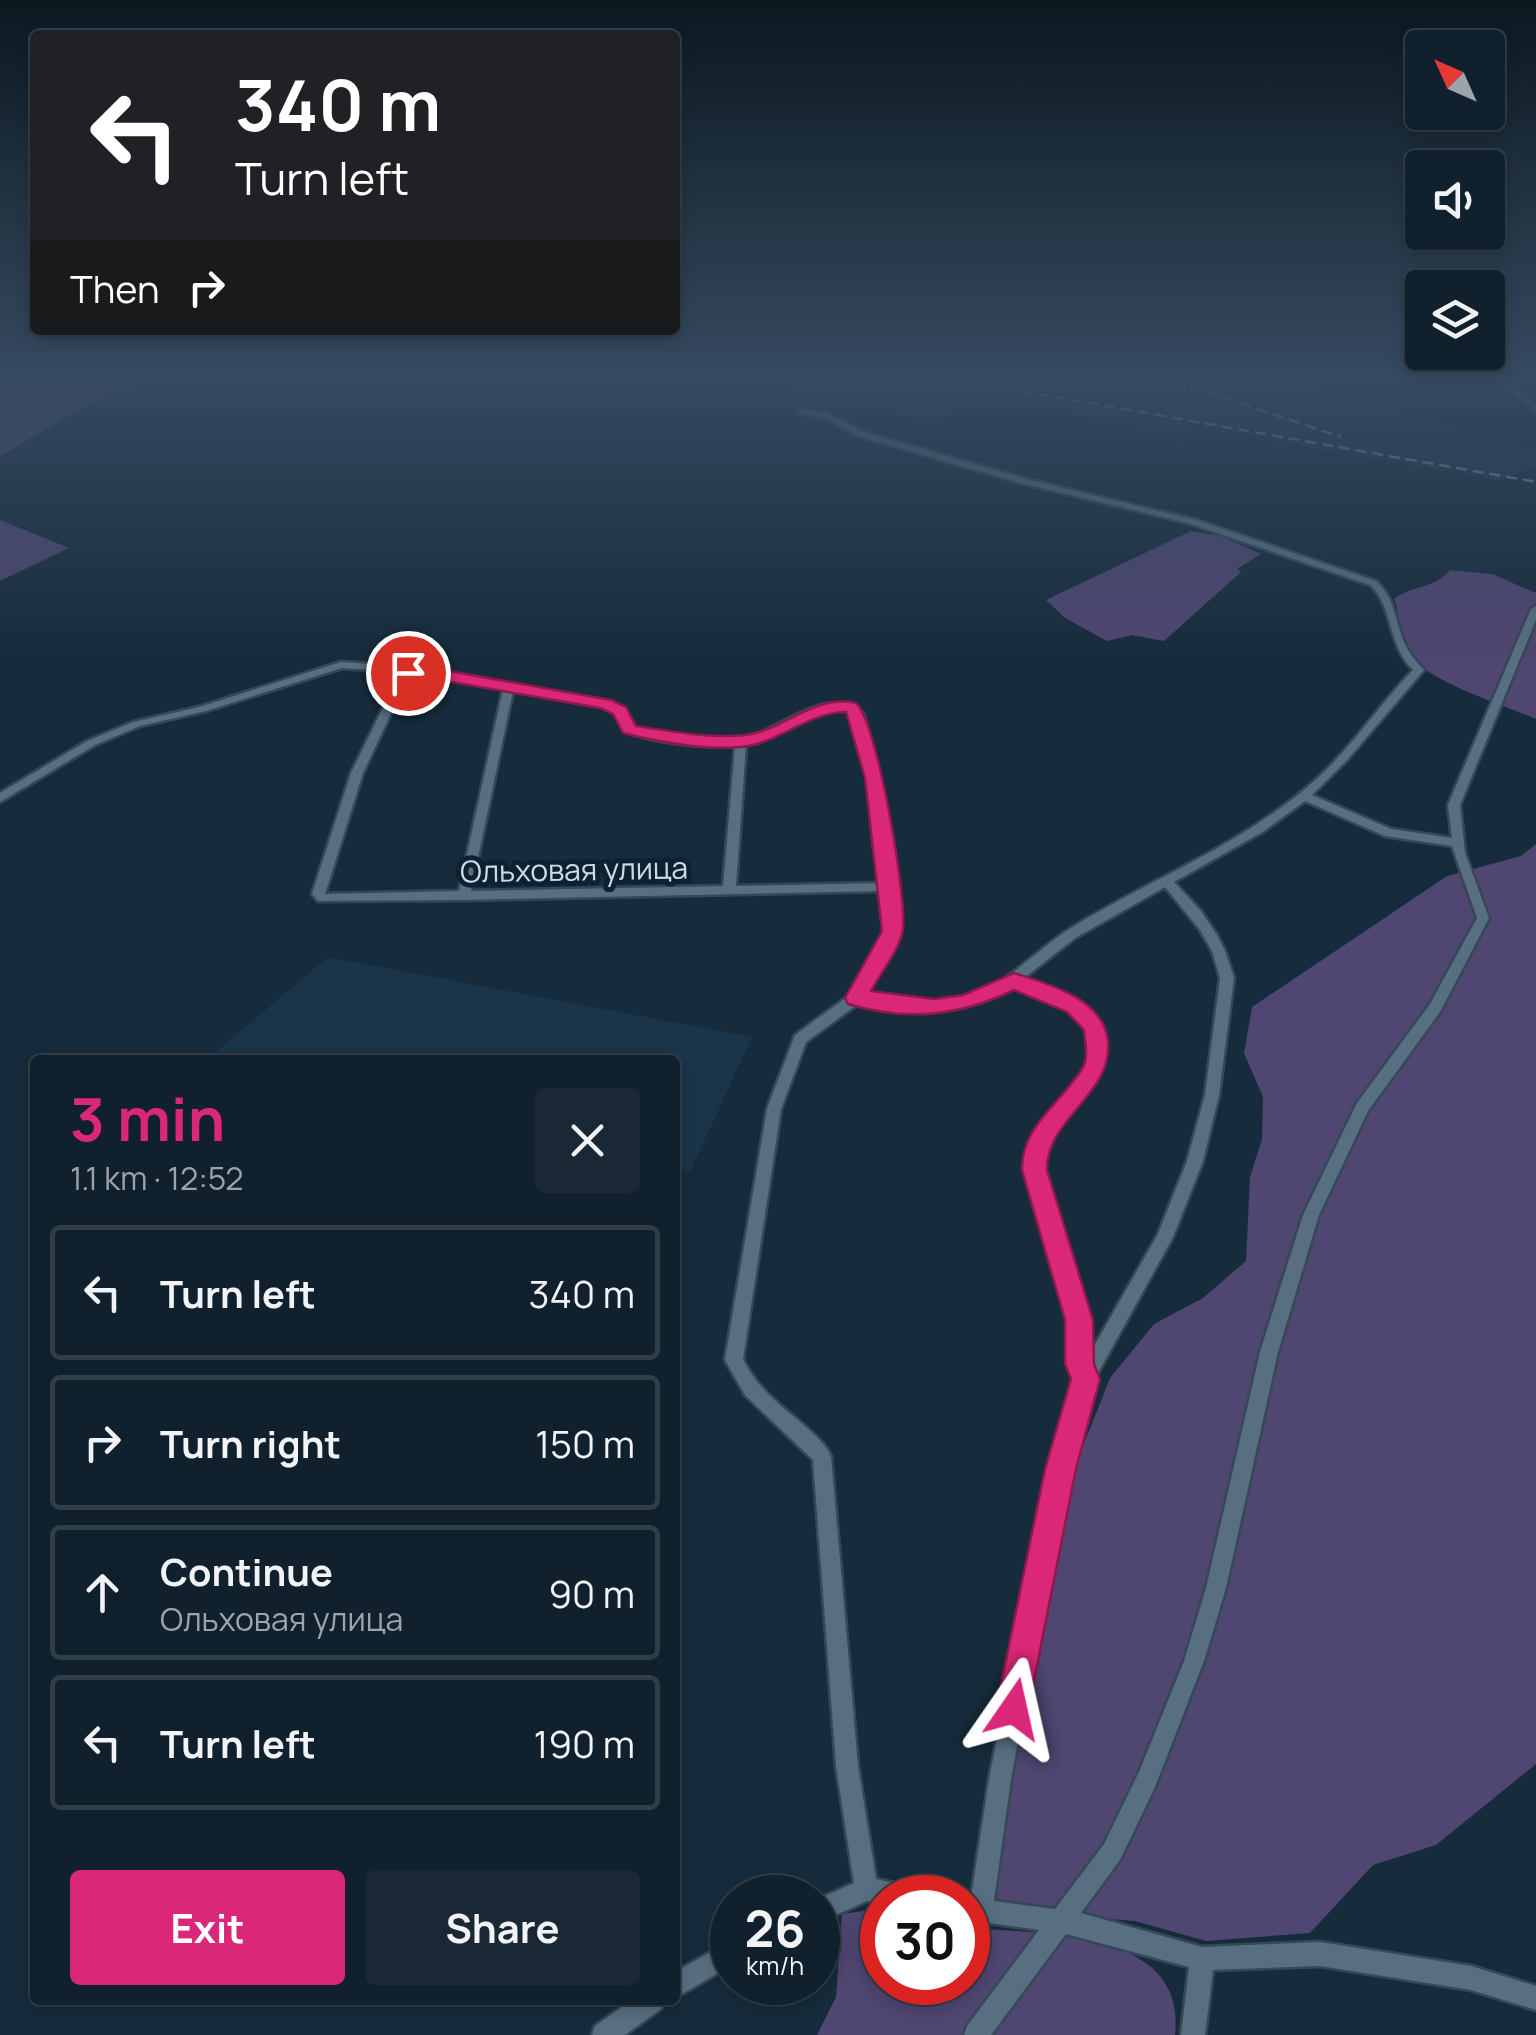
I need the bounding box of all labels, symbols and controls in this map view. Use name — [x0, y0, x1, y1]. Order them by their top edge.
north arrow — [1405, 30, 1505, 130]
map controls — [1405, 30, 1505, 370]
text: 340 m — [235, 56, 441, 152]
icon: left — [70, 70, 200, 200]
text: Turn left — [235, 147, 409, 209]
button: sound — [1405, 150, 1505, 250]
icon: right — [179, 260, 234, 315]
text: Then — [70, 262, 159, 314]
button: layers — [1405, 270, 1505, 370]
pin — [366, 631, 451, 716]
icon: arrive — [381, 646, 436, 701]
street label: Ольховая улица — [460, 847, 688, 891]
text: 3 min — [70, 1077, 225, 1159]
button: close — [535, 1088, 640, 1193]
text: 1.1 km · 12:52 — [70, 1156, 244, 1200]
icon: left — [75, 1265, 130, 1320]
text: Turn left — [160, 1267, 316, 1319]
text: 340 m — [529, 1267, 635, 1319]
icon: right — [75, 1415, 130, 1470]
text: Turn right — [160, 1417, 341, 1469]
text: 150 m — [535, 1417, 635, 1469]
text: Continue — [160, 1545, 333, 1597]
icon: ahead — [75, 1565, 130, 1620]
text: 90 m — [548, 1567, 635, 1619]
text: Ольховая улица — [160, 1597, 403, 1641]
position arrow — [962, 1657, 1066, 1761]
icon: left — [75, 1715, 130, 1770]
text: Turn left — [160, 1717, 316, 1769]
text: 190 m — [534, 1717, 635, 1769]
button: Exit — [70, 1870, 345, 1985]
button: Share — [365, 1870, 640, 1985]
speed limit sign: 30 — [860, 1875, 990, 2005]
text: 26 — [745, 1894, 805, 1962]
text: km/h — [746, 1948, 804, 1983]

